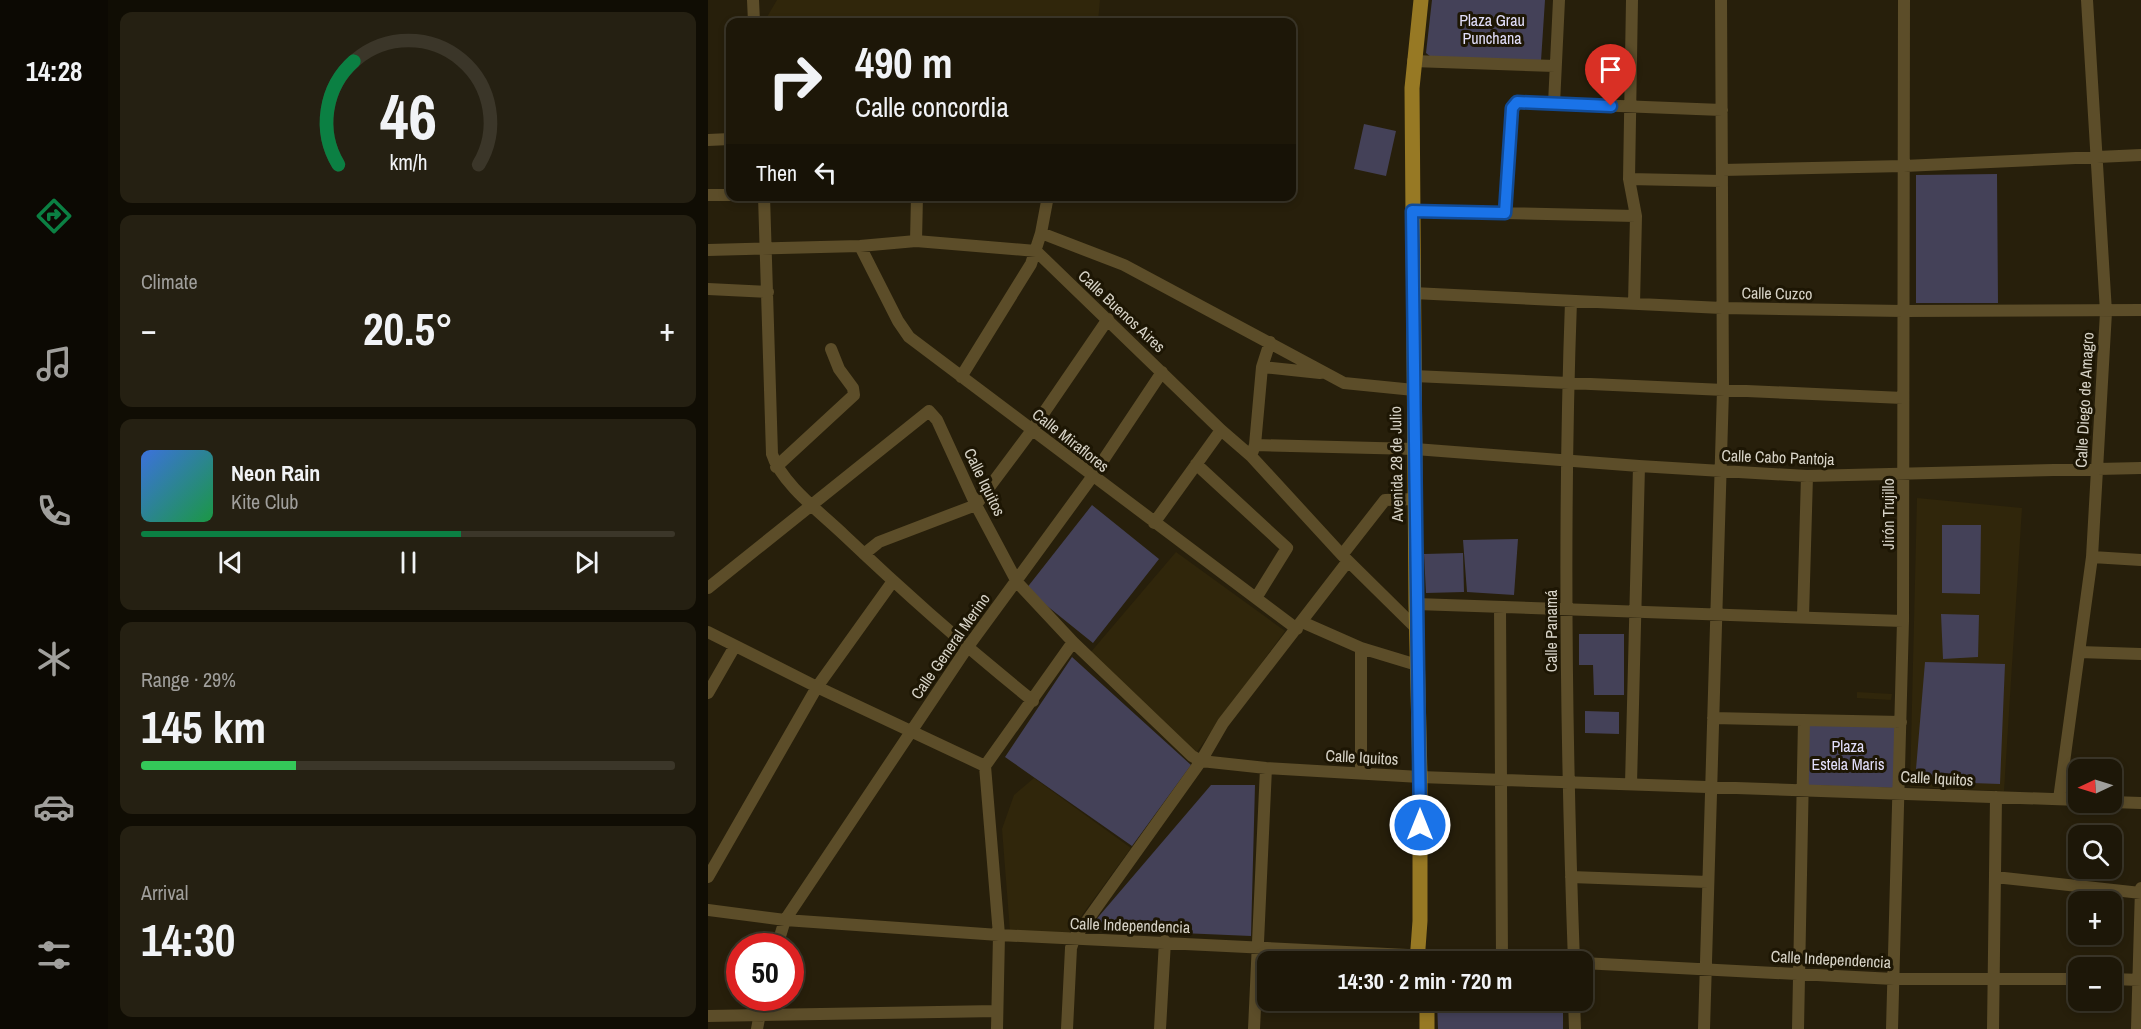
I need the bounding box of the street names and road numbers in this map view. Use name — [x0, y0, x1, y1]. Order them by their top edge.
street label: Calle Buenos Aires — [1074, 265, 1170, 357]
street label: Calle Cuzco — [1741, 281, 1813, 305]
street label: Calle Diego de Amagro — [2069, 332, 2099, 468]
street label: Calle Miraflores — [1028, 403, 1114, 477]
street label: Avenida 28 de Julio — [1384, 406, 1408, 523]
street label: Calle Iquitos — [959, 444, 1011, 520]
street label: Calle Cabo Pantoja — [1721, 444, 1836, 470]
street label: Jirón Trujillo — [1877, 478, 1899, 550]
street label: Calle General Merino — [905, 589, 995, 703]
street label: Calle Panamá — [1540, 589, 1562, 672]
street label: Calle Iquitos — [1325, 744, 1399, 770]
street label: Calle Iquitos — [1900, 765, 1974, 791]
street label: Calle Independencia — [1069, 912, 1191, 938]
street label: Calle Independencia — [1770, 945, 1892, 973]

